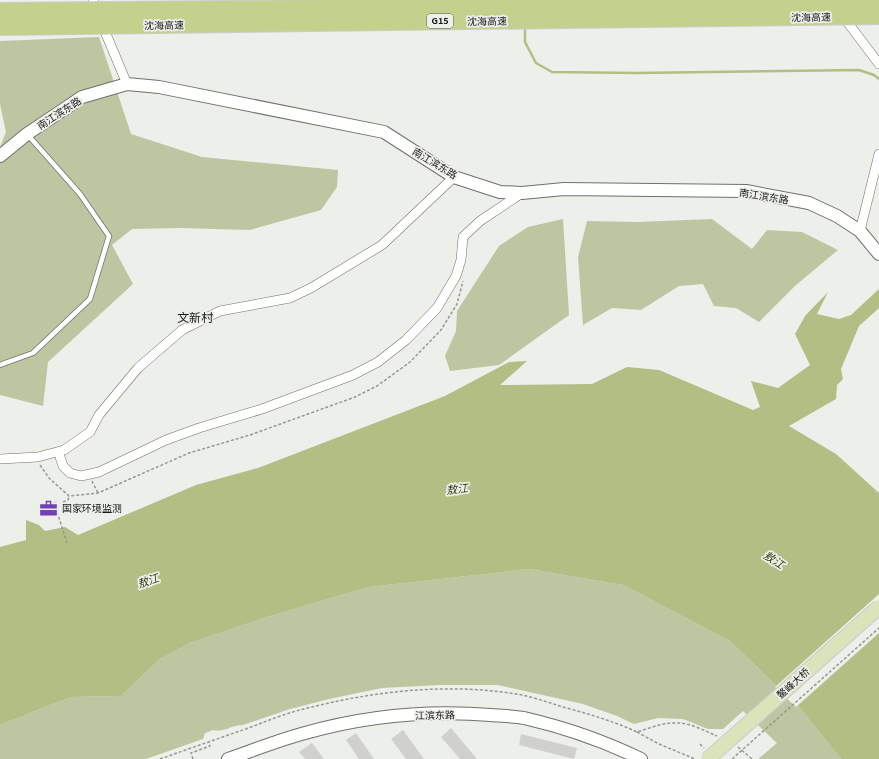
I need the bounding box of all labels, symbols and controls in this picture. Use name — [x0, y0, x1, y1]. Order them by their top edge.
street label: 沈海高速 — [791, 9, 831, 24]
street label: 沈海高速 — [467, 13, 507, 28]
road number: G15 — [427, 14, 453, 28]
street label: 沈海高速 — [144, 17, 184, 32]
street label: 南江滨东路 — [34, 93, 84, 132]
street label: 南江滨东路 — [410, 143, 461, 182]
street label: 南江滨东路 — [738, 184, 790, 207]
district label: 文新村 — [177, 308, 214, 325]
water label: 敖江 — [445, 479, 470, 497]
office icon: 国家环境监测 — [39, 498, 59, 518]
place label: 国家环境监测 — [62, 500, 122, 515]
water label: 敖江 — [761, 546, 789, 572]
water label: 敖江 — [135, 569, 162, 591]
street label: 鳌峰大桥 — [773, 664, 813, 702]
street label: 江滨东路 — [415, 707, 455, 722]

